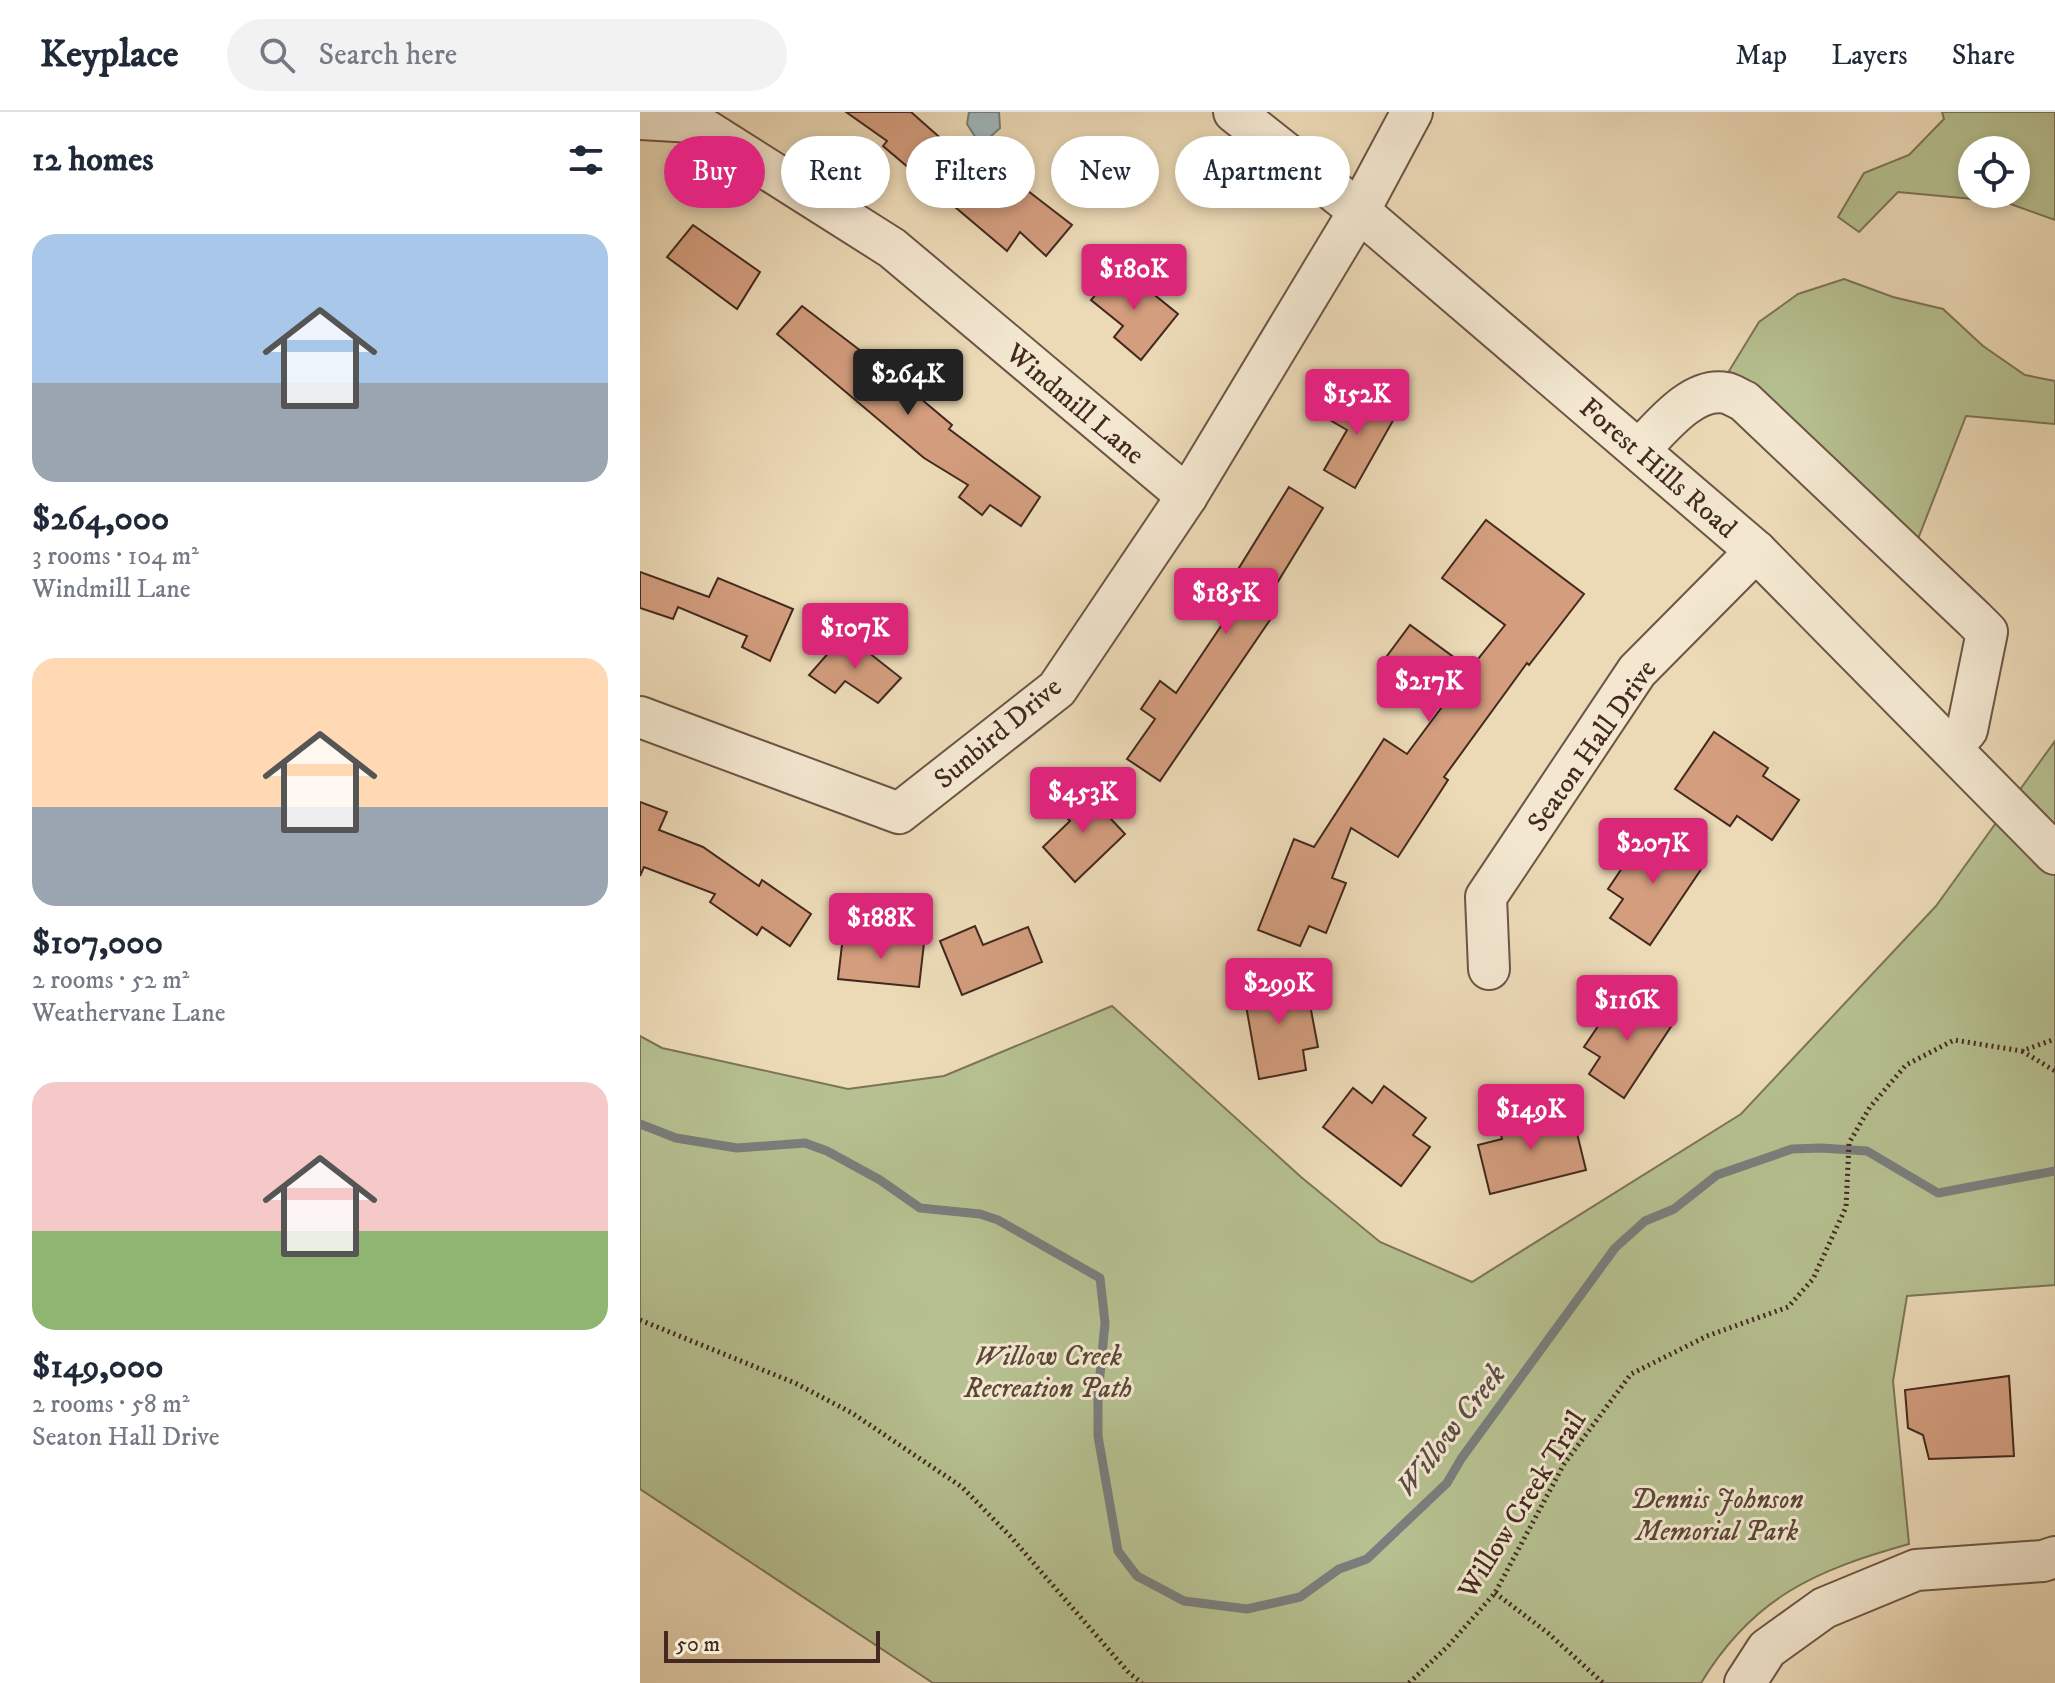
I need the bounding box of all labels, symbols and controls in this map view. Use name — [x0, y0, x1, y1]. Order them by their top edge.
search box — [227, 19, 787, 91]
text: Keyplace — [40, 31, 179, 79]
icon: search — [255, 33, 299, 77]
text: Search here — [319, 37, 457, 74]
text: Map — [1736, 38, 1787, 73]
text: Layers — [1831, 38, 1908, 73]
text: Share — [1952, 38, 2015, 73]
chip: Buy — [664, 136, 765, 208]
chip: Rent — [781, 136, 890, 208]
chip: Filters — [906, 136, 1035, 208]
chip: New — [1051, 136, 1159, 208]
chip: Apartment — [1175, 136, 1350, 208]
map controls — [1958, 136, 2030, 208]
button: locate — [1958, 136, 2030, 208]
icon: filters — [564, 138, 608, 182]
text: 12 homes — [32, 139, 154, 181]
pin: $180K — [1078, 244, 1190, 312]
text: $180K — [1100, 253, 1169, 286]
icon: home — [248, 286, 392, 430]
street label: Windmill Lane — [998, 335, 1152, 472]
pin: $264K — [852, 349, 964, 417]
text: $264K — [871, 358, 945, 391]
pin: $152K — [1301, 369, 1413, 437]
text: $152K — [1323, 378, 1391, 411]
street label: Forest Hills Road — [1572, 390, 1744, 546]
text: $264,000 — [32, 498, 169, 540]
text: 3 rooms · 104 m² — [32, 540, 199, 573]
pin: $185K — [1170, 568, 1282, 636]
text: Windmill Lane — [32, 573, 190, 606]
text: $185K — [1192, 577, 1260, 610]
pin: $107K — [799, 603, 911, 671]
text: $107K — [820, 612, 890, 645]
street label: Seaton Hall Drive — [1520, 653, 1664, 839]
pin: $217K — [1373, 656, 1485, 724]
text: $217K — [1395, 665, 1463, 698]
street label: Sunbird Drive — [927, 670, 1069, 797]
icon: home — [248, 710, 392, 854]
pin: $453K — [1027, 767, 1139, 835]
text: $453K — [1048, 776, 1118, 809]
pin: $207K — [1597, 818, 1709, 886]
text: $207K — [1617, 827, 1689, 860]
pin: $188K — [825, 893, 937, 961]
text: $188K — [847, 902, 915, 935]
text: $107,000 — [32, 922, 163, 964]
pin: $299K — [1223, 958, 1335, 1026]
text: 2 rooms · 52 m² — [32, 964, 189, 997]
text: $299K — [1243, 967, 1315, 1000]
pin: $116K — [1571, 975, 1683, 1043]
text: $116K — [1595, 984, 1659, 1017]
text: Weathervane Lane — [32, 997, 225, 1030]
pin: $149K — [1475, 1084, 1587, 1152]
text: $149K — [1496, 1093, 1566, 1126]
icon: home — [248, 1134, 392, 1278]
park label: Willow Creek Recreation Path — [963, 1339, 1132, 1406]
text: $149,000 — [32, 1346, 164, 1388]
water label: Willow Creek — [1388, 1357, 1515, 1505]
text: 2 rooms · 58 m² — [32, 1388, 190, 1421]
street label: Willow Creek Trail — [1450, 1404, 1594, 1606]
text: Seaton Hall Drive — [32, 1421, 220, 1454]
park label: Dennis Johnson Memorial Park — [1631, 1482, 1803, 1549]
scale bar — [664, 1627, 880, 1663]
text: 50 m — [676, 1631, 720, 1658]

